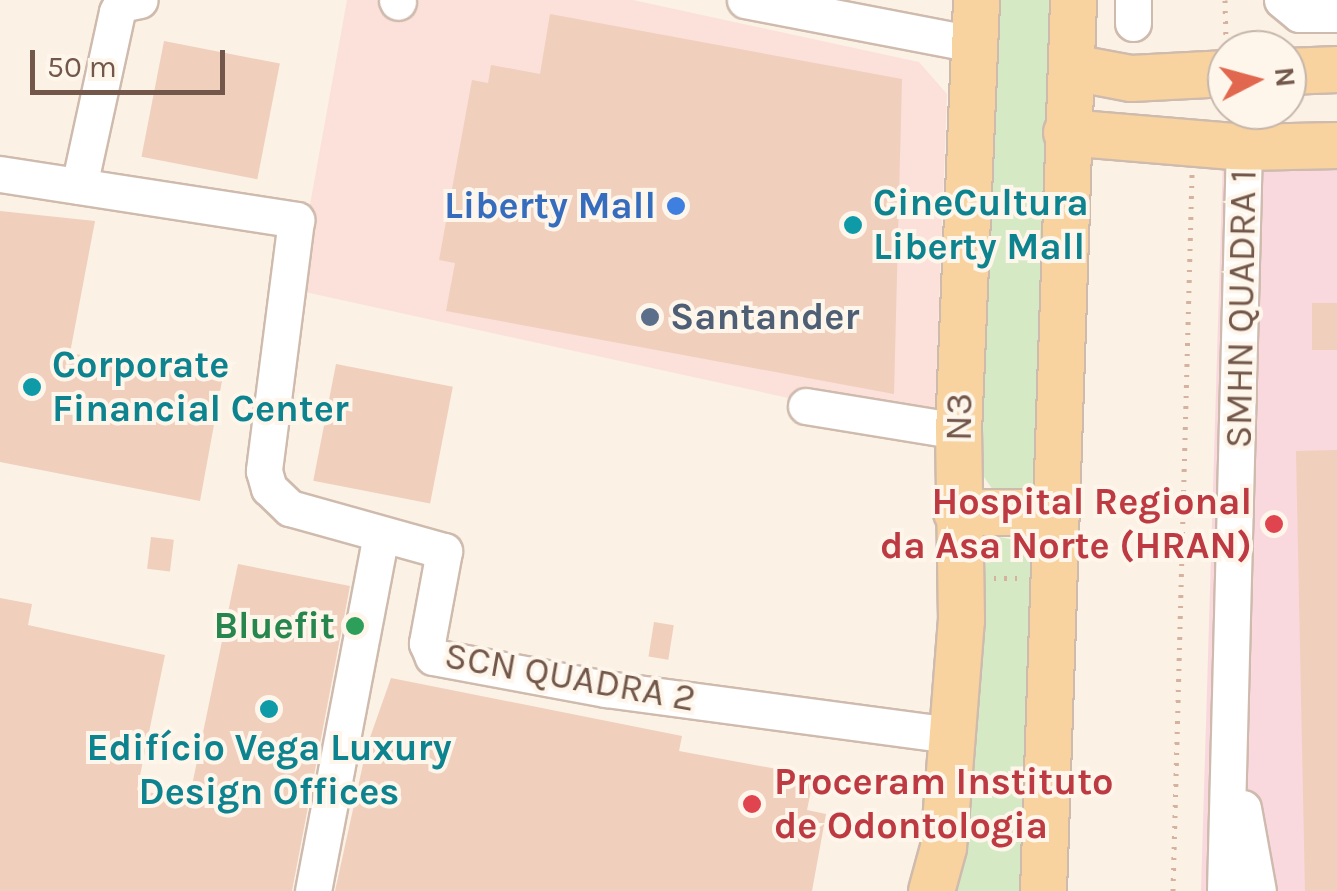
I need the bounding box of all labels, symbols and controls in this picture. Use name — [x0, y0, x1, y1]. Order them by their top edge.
scale bar — [35, 30, 230, 92]
north arrow — [1207, 30, 1307, 130]
text: 50 m — [47, 49, 117, 85]
text: N — [1268, 65, 1303, 89]
street label: SMHN QUADRA 1 — [1216, 169, 1266, 449]
place label: CineCultura Liberty Mall — [873, 180, 1089, 270]
place label: Liberty Mall — [444, 183, 656, 229]
marker: Liberty Mall — [665, 195, 687, 217]
marker: CineCultura Liberty Mall — [842, 214, 864, 236]
place label: Santander — [670, 294, 859, 340]
marker: Santander — [639, 306, 661, 328]
place label: Corporate Financial Center — [52, 342, 349, 432]
marker: Corporate Financial Center — [21, 376, 43, 398]
street label: N3 — [936, 392, 982, 442]
place label: Hospital Regional da Asa Norte (HRAN) — [880, 479, 1252, 568]
marker: Hospital Regional da Asa Norte (HRAN) — [1261, 511, 1287, 537]
place label: Bluefit — [213, 603, 335, 649]
marker: Bluefit — [344, 615, 366, 637]
street label: SCN QUADRA 2 — [441, 633, 699, 721]
marker: Edifício Vega Luxury Design Offices — [258, 698, 280, 720]
place label: Edifício Vega Luxury Design Offices — [86, 725, 452, 814]
place label: Proceram Instituto de Odontologia — [774, 759, 1114, 848]
marker: Proceram Instituto de Odontologia — [739, 791, 765, 817]

